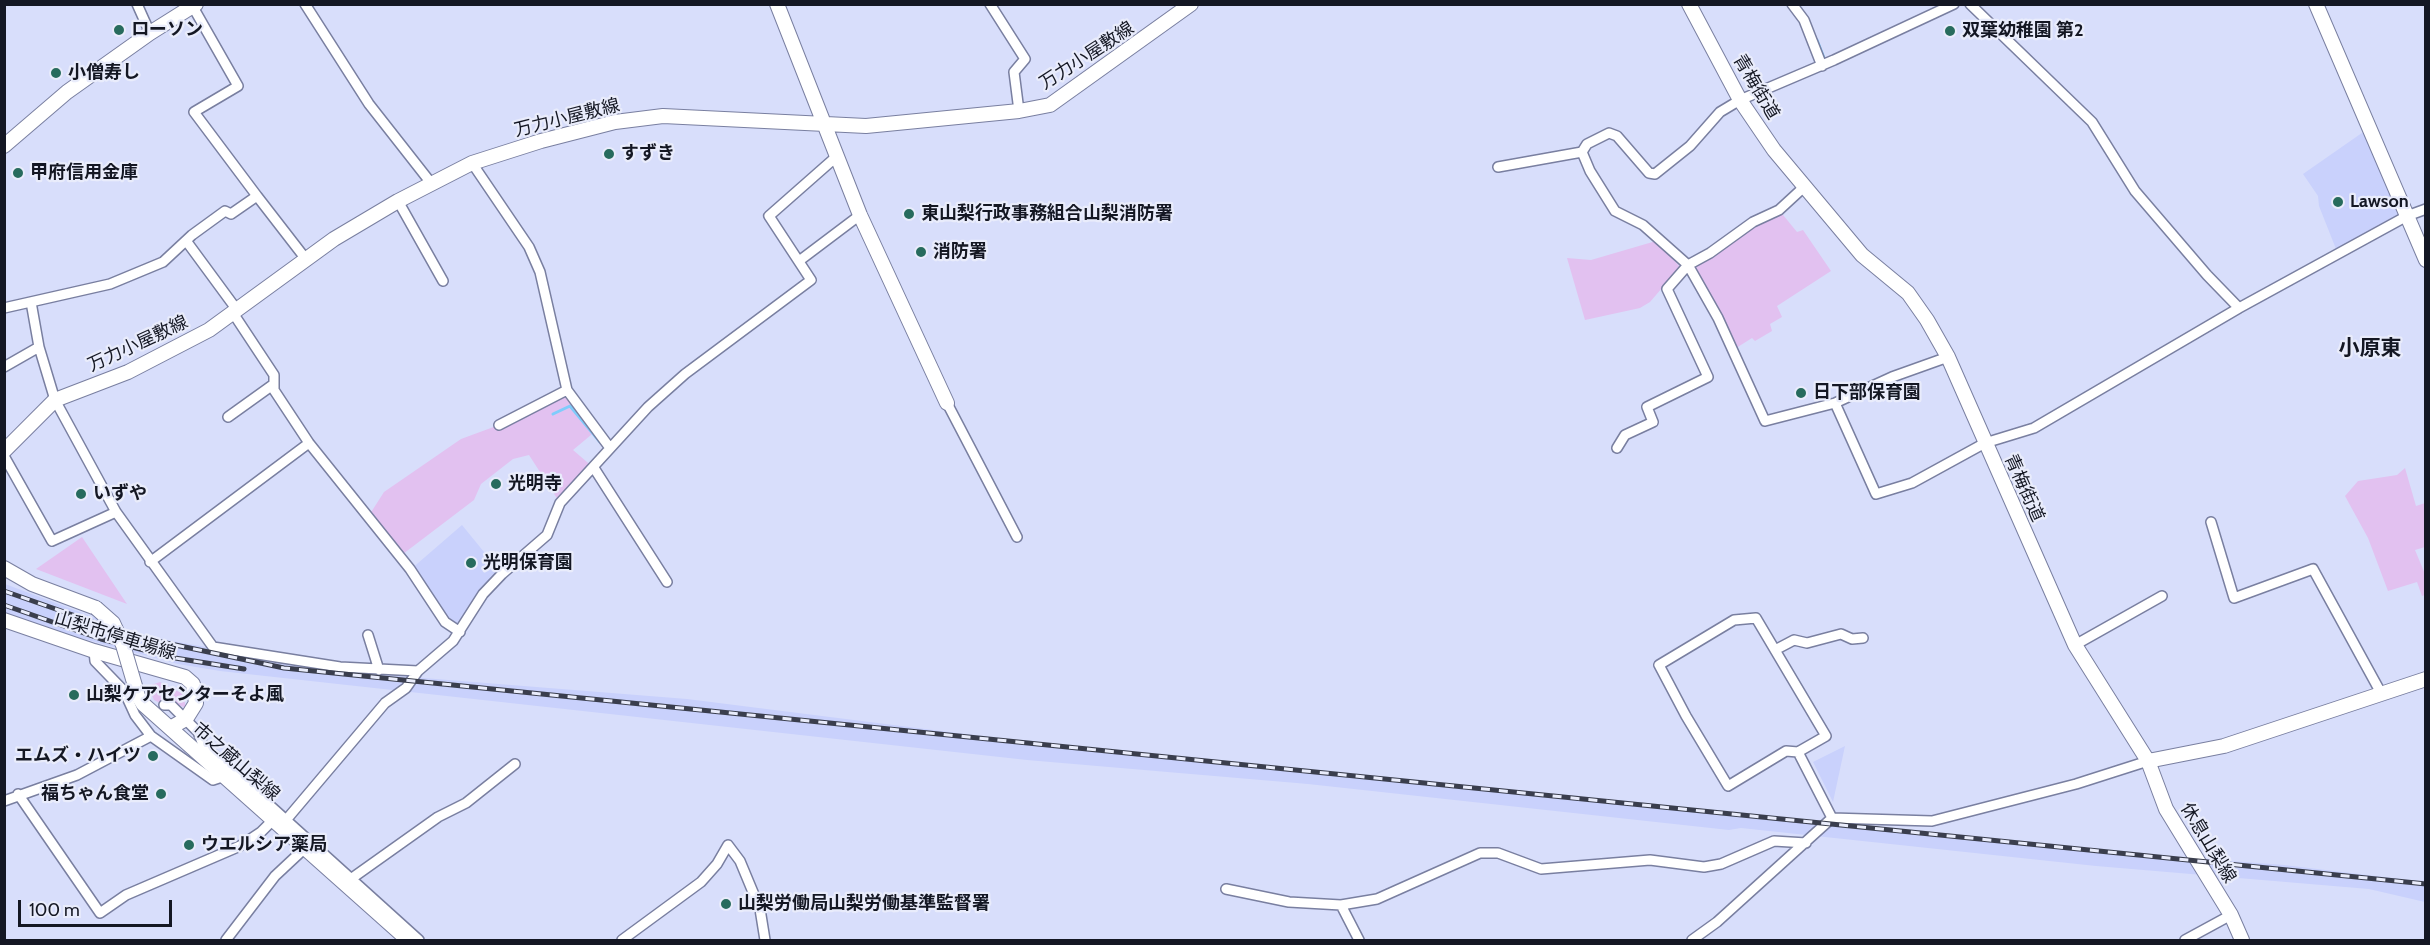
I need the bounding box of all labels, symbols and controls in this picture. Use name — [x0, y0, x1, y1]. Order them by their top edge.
street label: 万力小屋敷線 — [1036, 18, 1138, 94]
place label: ローソン — [131, 19, 203, 41]
place label: 双葉幼稚園 第2 — [1962, 20, 2084, 42]
marker: ローソン — [112, 23, 126, 37]
marker: 双葉幼稚園 第2 — [1943, 24, 1957, 38]
street label: 青梅街道 — [1728, 51, 1784, 123]
place label: 小僧寿し — [68, 62, 140, 84]
marker: 小僧寿し — [49, 66, 63, 80]
street label: 万力小屋敷線 — [512, 94, 622, 142]
place label: すずき — [621, 143, 675, 165]
marker: すずき — [602, 147, 616, 161]
place label: 甲府信用金庫 — [30, 162, 138, 184]
marker: 甲府信用金庫 — [11, 166, 25, 180]
place label: Lawson — [2350, 191, 2409, 213]
marker: Lawson — [2331, 195, 2345, 209]
place label: 東山梨行政事務組合山梨消防署 — [921, 203, 1173, 225]
marker: 東山梨行政事務組合山梨消防署 — [902, 207, 916, 221]
place label: 消防署 — [933, 241, 987, 263]
marker: 消防署 — [914, 245, 928, 259]
street label: 万力小屋敷線 — [84, 311, 192, 377]
district label: 小原東 — [2339, 336, 2401, 362]
place label: 日下部保育園 — [1813, 382, 1921, 404]
marker: 日下部保育園 — [1794, 386, 1808, 400]
street label: 青梅街道 — [1999, 451, 2049, 525]
place label: 光明寺 — [508, 473, 562, 495]
marker: 光明寺 — [489, 477, 503, 491]
place label: いずや — [93, 483, 147, 505]
marker: いずや — [74, 487, 88, 501]
place label: 光明保育園 — [483, 552, 573, 574]
marker: 光明保育園 — [464, 556, 478, 570]
street label: 山梨市停車場線 — [52, 607, 178, 665]
place label: 山梨ケアセンターそよ風 — [86, 684, 284, 706]
marker: 山梨ケアセンターそよ風 — [67, 688, 81, 702]
street label: 市之蔵山梨線 — [188, 718, 284, 806]
place label: エムズ・ハイツ — [15, 745, 141, 767]
marker: エムズ・ハイツ — [146, 749, 160, 763]
place label: 福ちゃん食堂 — [41, 783, 149, 805]
marker: 福ちゃん食堂 — [154, 787, 168, 801]
street label: 休息山梨線 — [2176, 799, 2240, 887]
place label: ウエルシア薬局 — [201, 834, 327, 856]
marker: ウエルシア薬局 — [182, 838, 196, 852]
scale bar — [21, 888, 176, 926]
place label: 山梨労働局山梨労働基準監督署 — [738, 893, 990, 915]
marker: 山梨労働局山梨労働基準監督署 — [719, 897, 733, 911]
text: 100 m — [29, 899, 80, 921]

